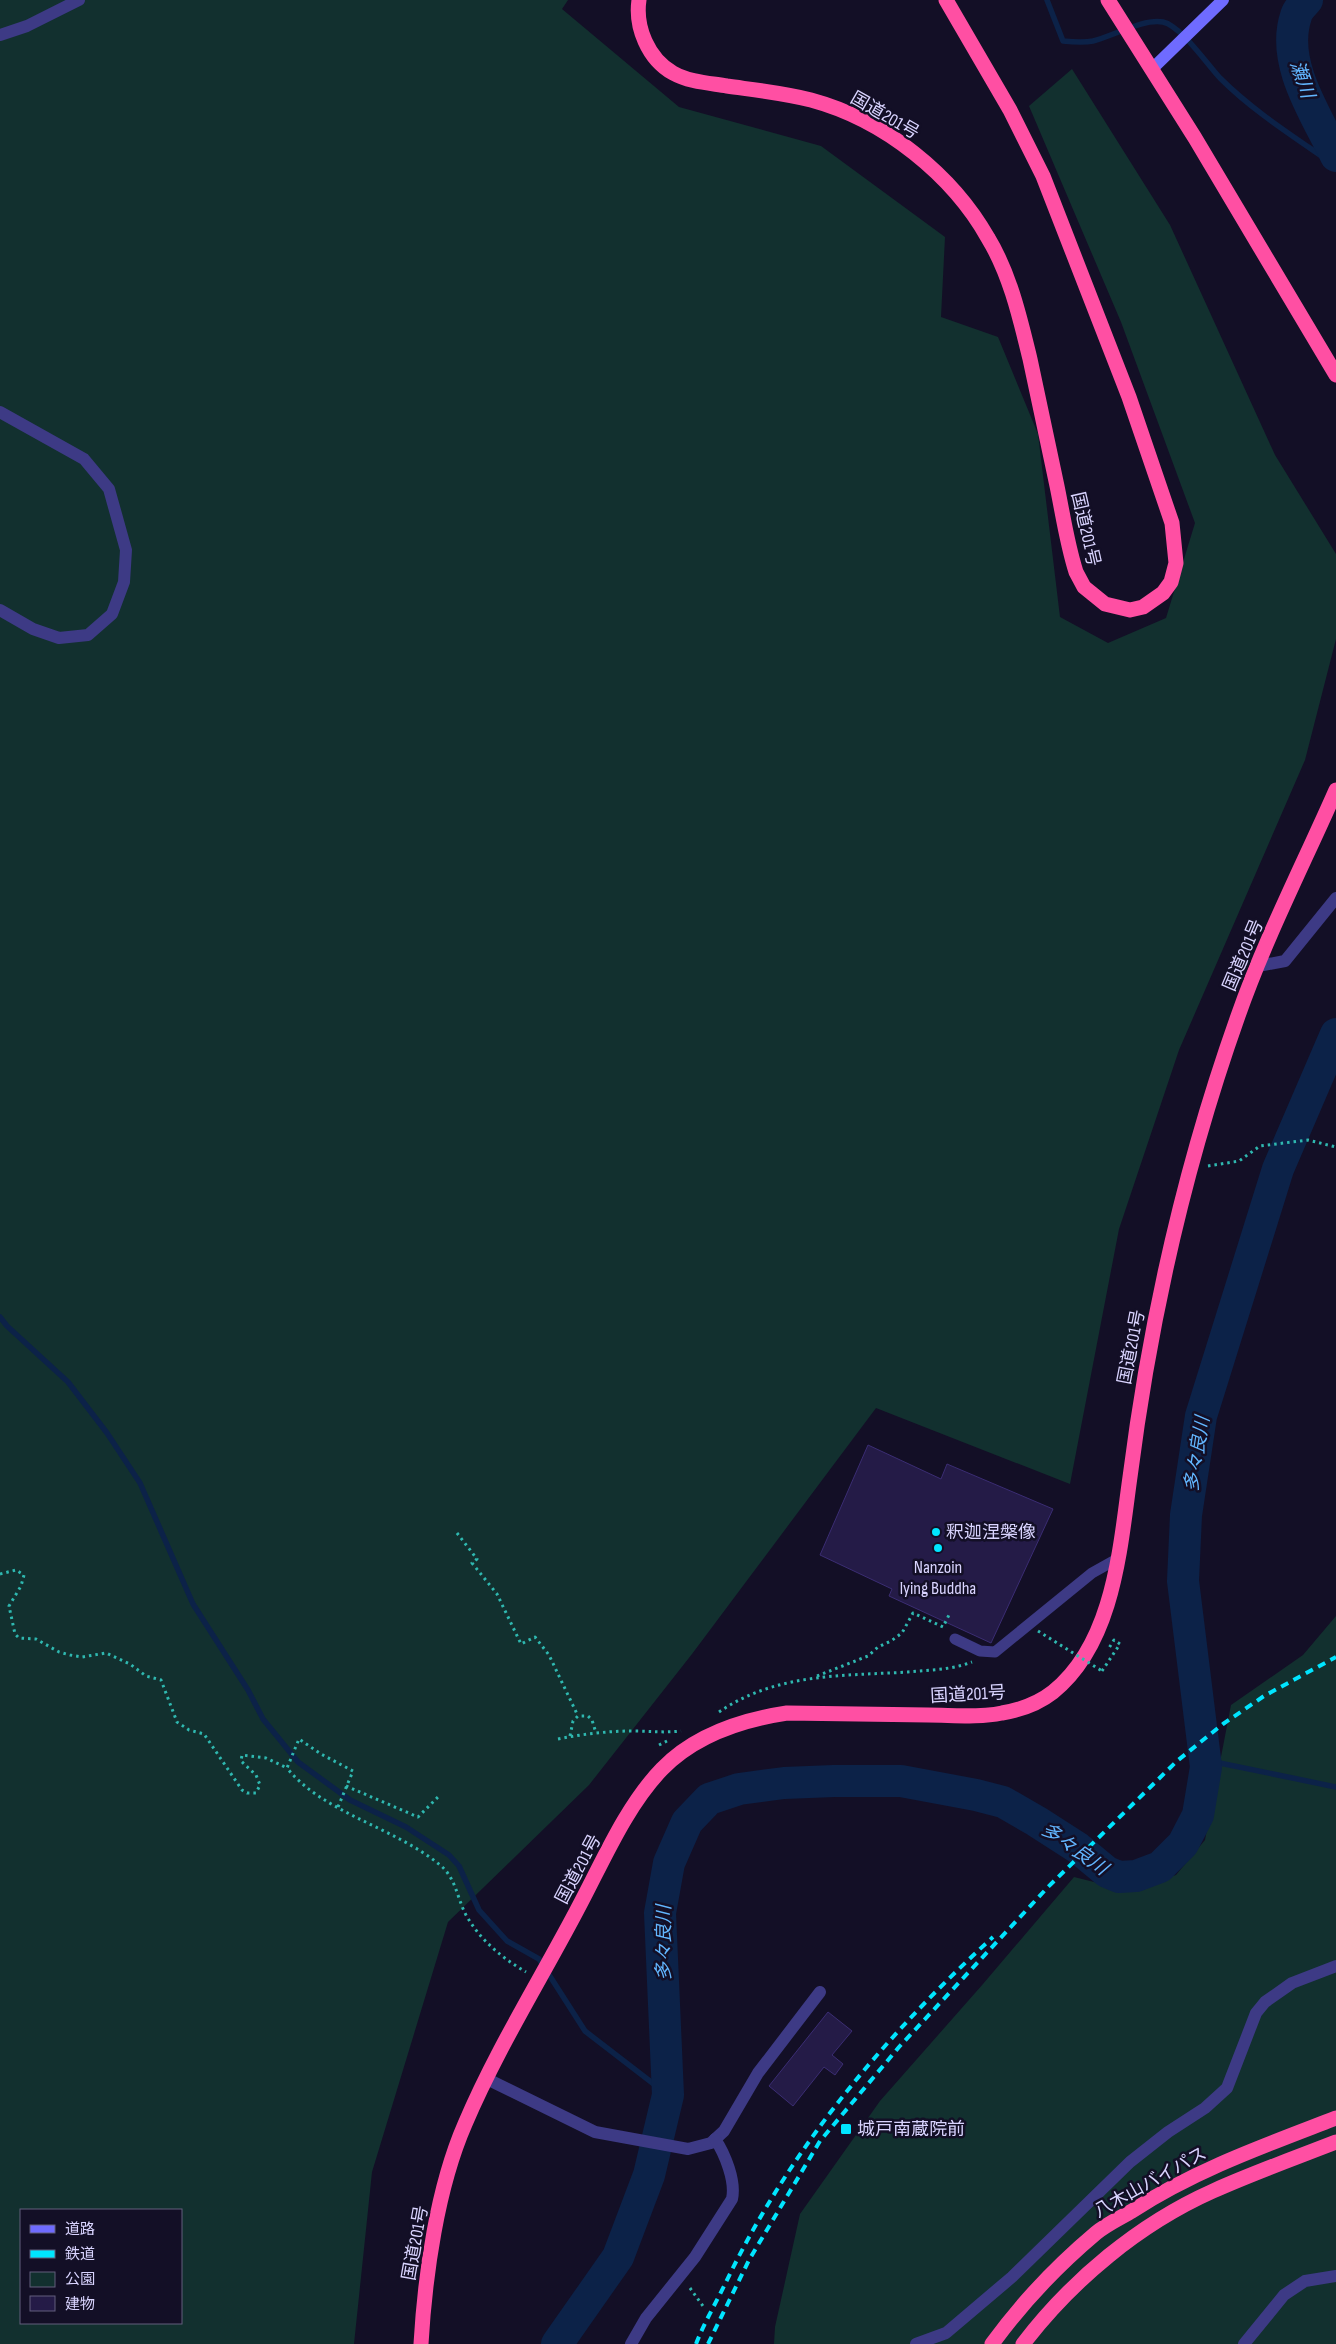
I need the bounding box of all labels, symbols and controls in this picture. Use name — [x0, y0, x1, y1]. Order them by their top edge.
water label: 瀬川 — [1285, 58, 1319, 103]
street label: 国道201号 — [847, 87, 923, 143]
street label: 国道201号 — [1067, 490, 1104, 568]
street label: 国道201号 — [1219, 916, 1268, 994]
street label: 国道201号 — [1114, 1308, 1149, 1386]
water label: 多々良川 — [1180, 1413, 1215, 1494]
place label: 釈迦涅槃像 — [946, 1522, 1036, 1543]
marker: 釈迦涅槃像 — [930, 1526, 942, 1538]
marker: Nanzoin lying Buddha — [932, 1542, 944, 1554]
place label: Nanzoin lying Buddha — [900, 1557, 976, 1599]
street label: 国道201号 — [930, 1682, 1006, 1707]
water label: 多々良川 — [1036, 1818, 1113, 1882]
street label: 国道201号 — [551, 1831, 605, 1908]
water label: 多々良川 — [653, 1903, 676, 1981]
place label: 城戸南蔵院前 — [857, 2119, 965, 2140]
marker: 城戸南蔵院前 — [839, 2122, 853, 2136]
street label: 八木山バイパス — [1090, 2143, 1210, 2222]
street label: 国道201号 — [399, 2204, 432, 2282]
legend — [20, 2209, 182, 2324]
text: 道路 — [65, 2220, 95, 2239]
text: 鉄道 — [65, 2245, 95, 2264]
text: 公園 — [65, 2270, 95, 2289]
text: 建物 — [65, 2295, 95, 2314]

